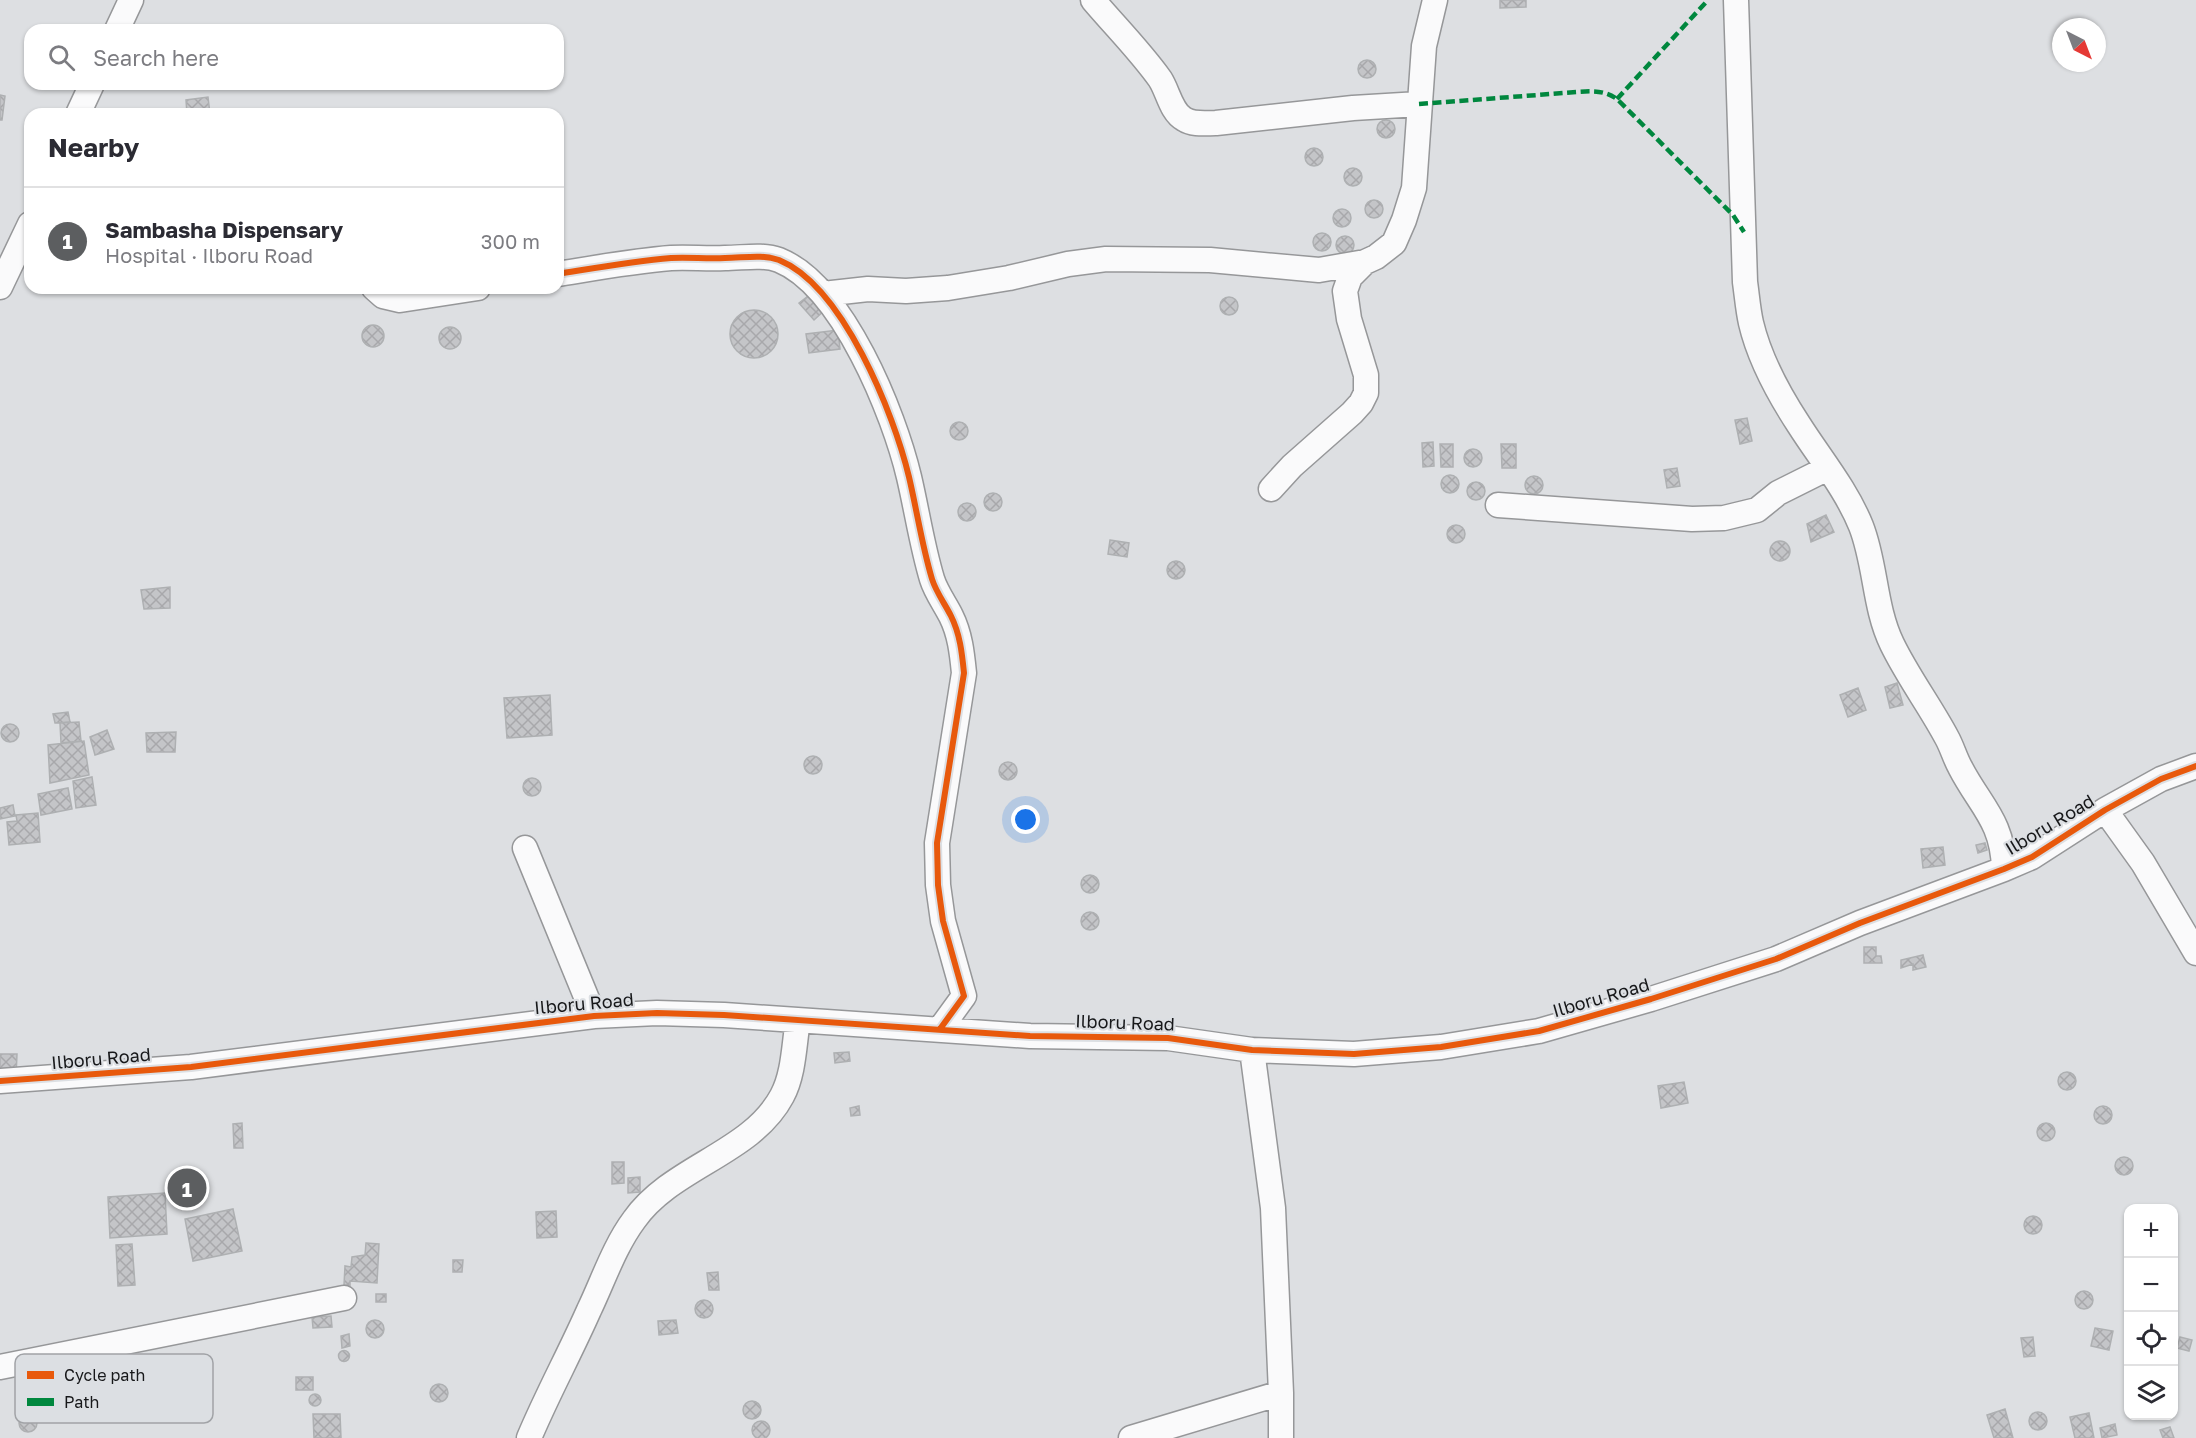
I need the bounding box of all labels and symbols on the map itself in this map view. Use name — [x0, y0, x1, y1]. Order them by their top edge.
north arrow — [2052, 18, 2106, 72]
street label: Ilboru Road — [2001, 789, 2098, 859]
your location — [1011, 805, 1040, 834]
street label: Ilboru Road — [1550, 973, 1652, 1021]
street label: Ilboru Road — [533, 988, 635, 1018]
street label: Ilboru Road — [1075, 1009, 1175, 1035]
street label: Ilboru Road — [50, 1043, 152, 1073]
pin: 1 — [168, 1166, 207, 1210]
legend — [15, 1354, 213, 1423]
text: Cycle path — [64, 1365, 145, 1385]
text: Path — [64, 1392, 99, 1412]

